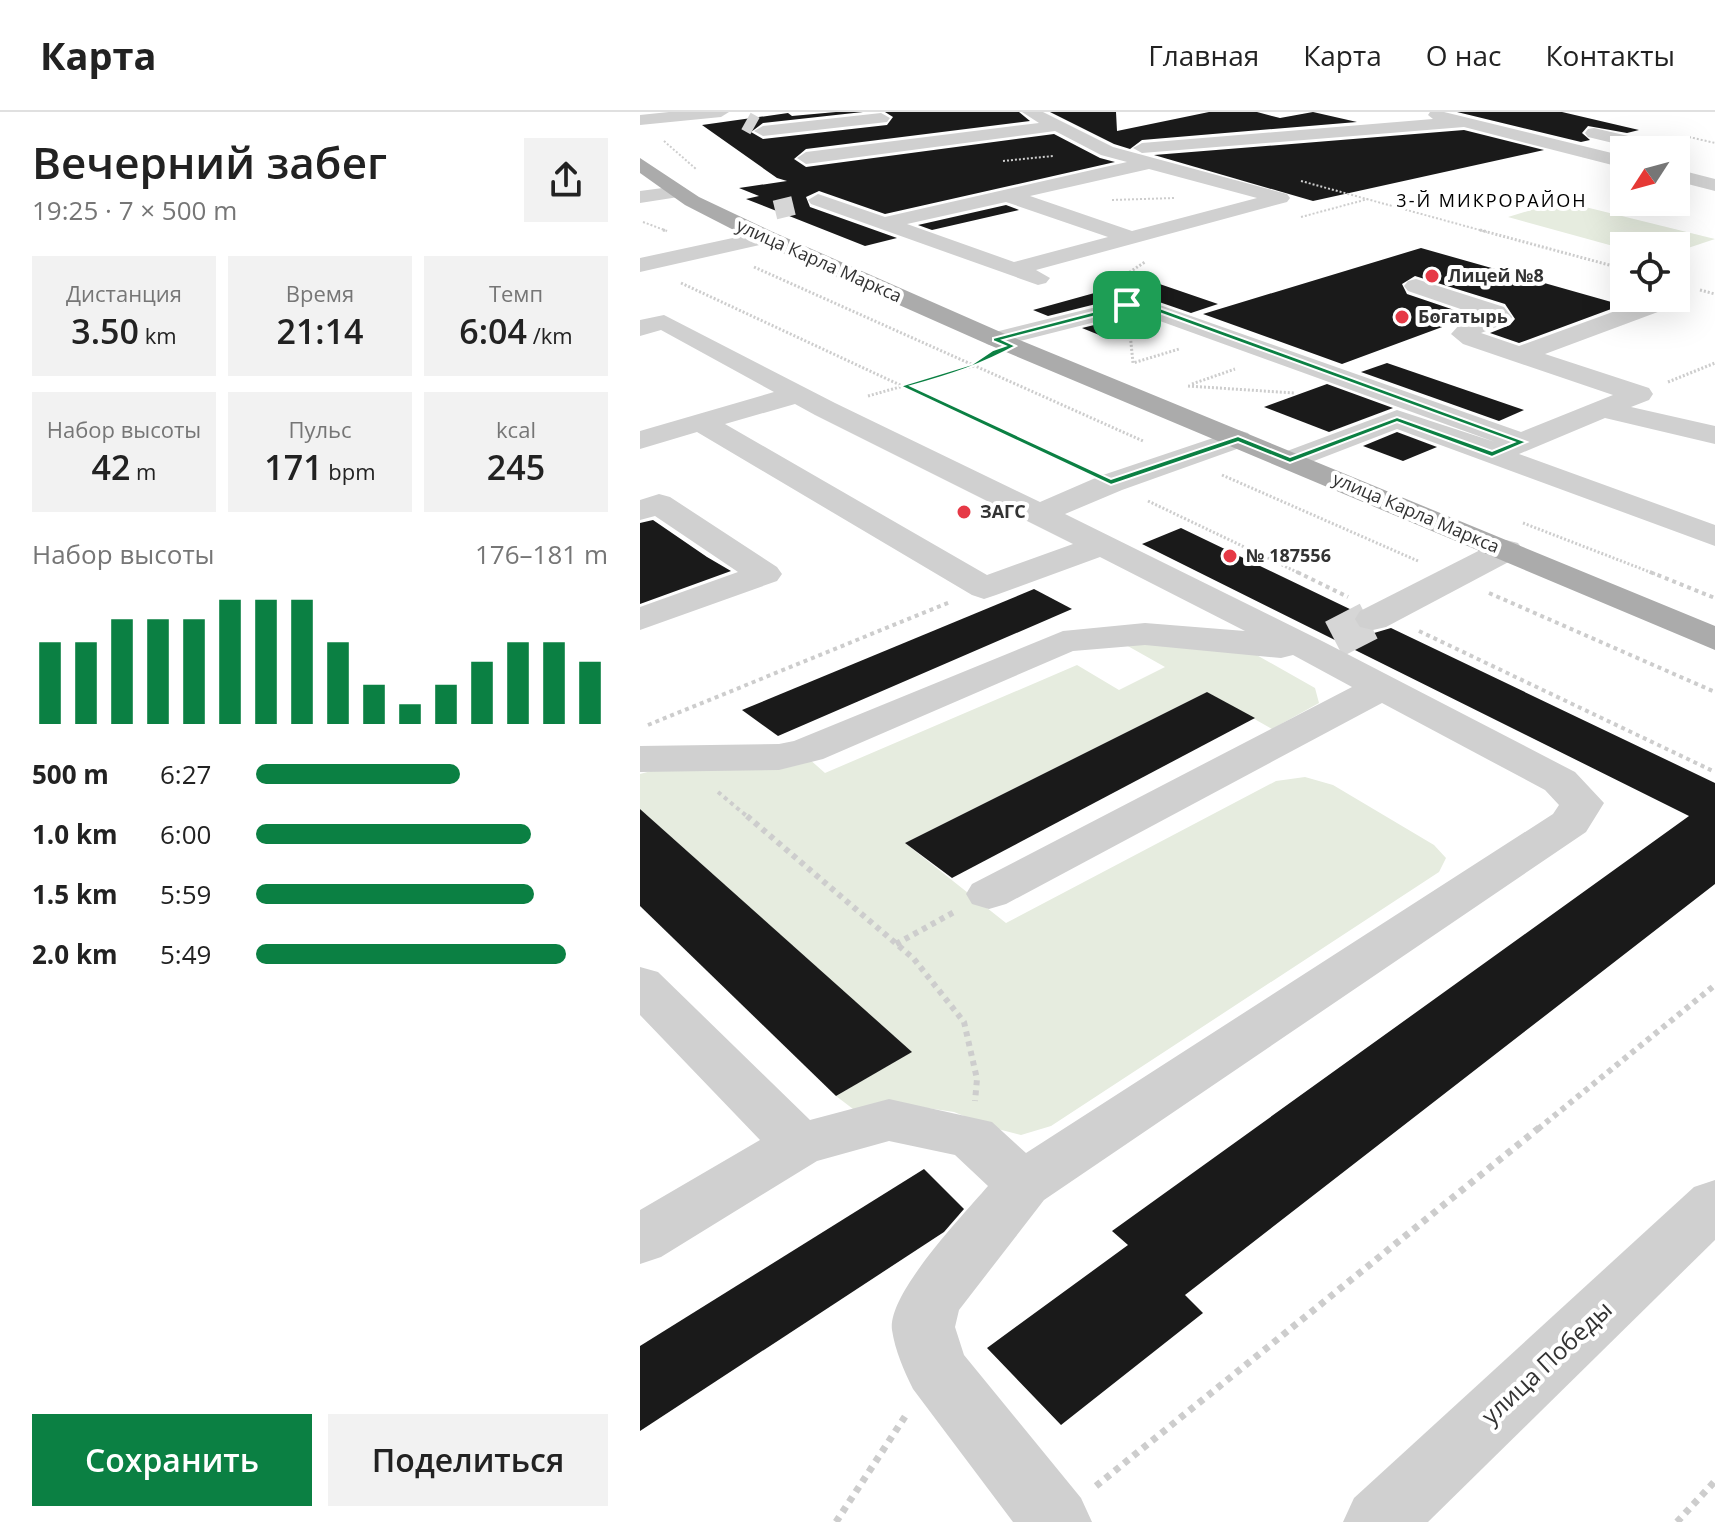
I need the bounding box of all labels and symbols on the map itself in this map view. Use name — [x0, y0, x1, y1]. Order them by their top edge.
north arrow — [1610, 136, 1690, 216]
district label: 3-Й МИКРОРАЙОН — [1396, 188, 1588, 212]
street label: улица Карла Маркса — [733, 213, 906, 307]
place label: Лицей №8 — [1448, 263, 1544, 287]
marker: Лицей №8 — [1423, 267, 1441, 285]
pin — [1093, 271, 1161, 339]
place label: Богатырь — [1418, 304, 1508, 328]
marker: Богатырь — [1393, 308, 1411, 326]
street label: улица Карла Маркса — [1329, 466, 1503, 558]
place label: ЗАГС — [980, 499, 1026, 523]
marker: ЗАГС — [955, 503, 973, 521]
place label: № 187556 — [1246, 543, 1331, 567]
marker: № 187556 — [1221, 547, 1239, 565]
street label: улица Победы — [1473, 1293, 1618, 1431]

